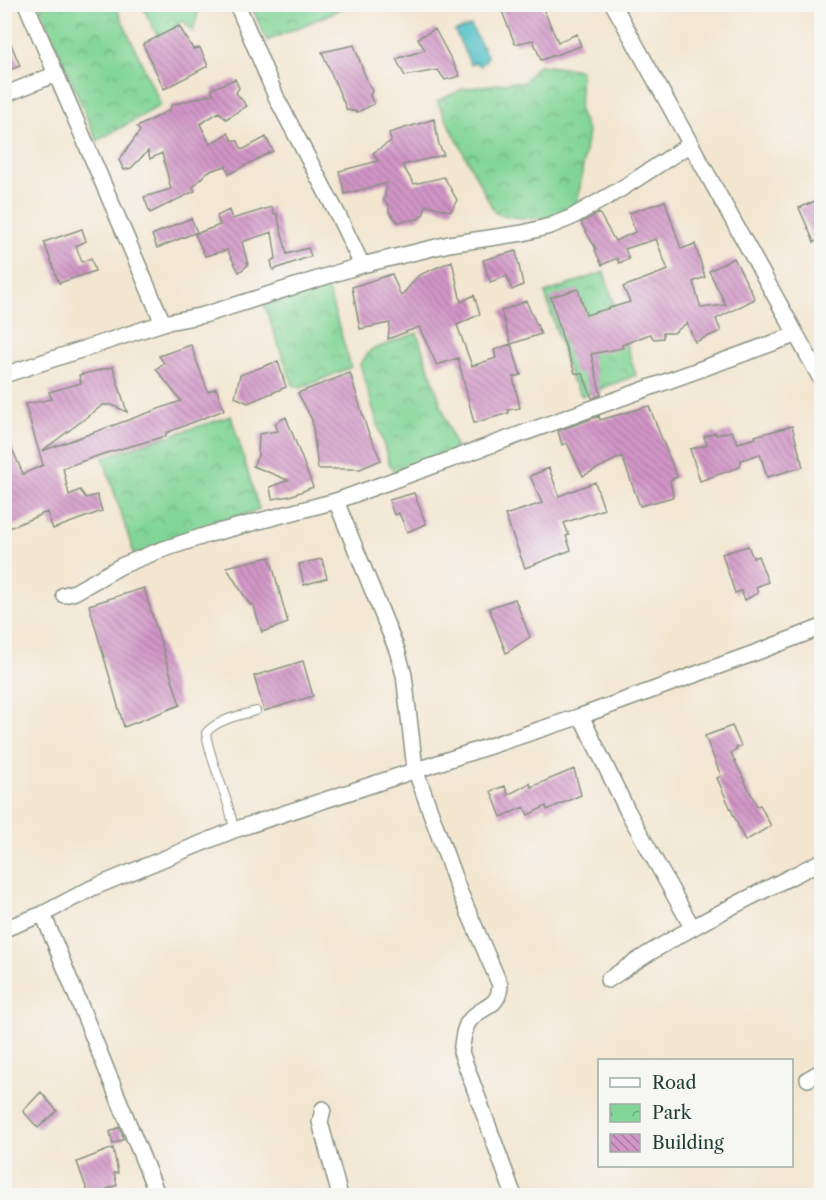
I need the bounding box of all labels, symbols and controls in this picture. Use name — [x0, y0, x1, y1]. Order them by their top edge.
legend — [598, 1059, 793, 1167]
text: Road — [652, 1072, 697, 1094]
text: Park — [652, 1102, 693, 1124]
text: Building — [652, 1132, 724, 1154]

